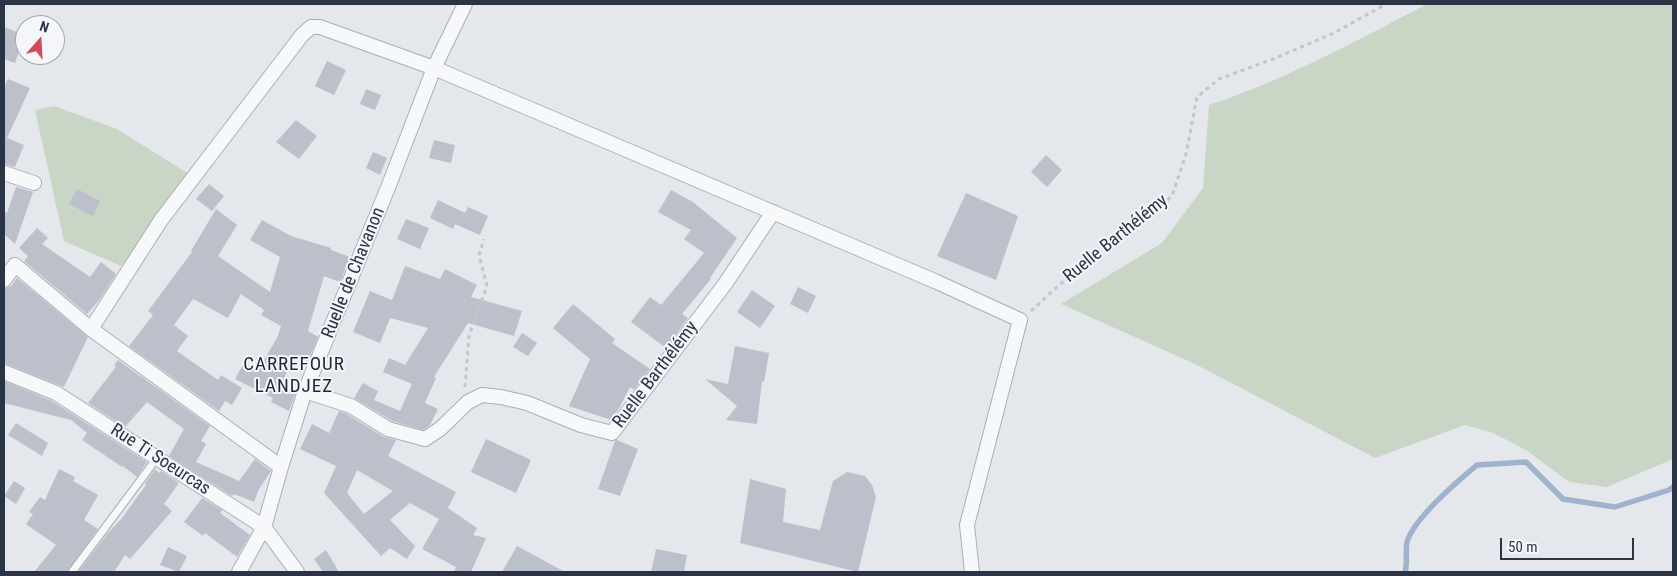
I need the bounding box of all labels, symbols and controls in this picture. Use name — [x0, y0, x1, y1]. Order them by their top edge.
north arrow — [15, 15, 65, 65]
text: N — [38, 18, 51, 36]
street label: Ruelle Barthélémy — [1059, 190, 1173, 288]
street label: Ruelle de Chavanon — [318, 204, 390, 342]
street label: Ruelle Barthélémy — [609, 317, 703, 433]
district label: CARREFOUR LANDJEZ — [242, 354, 346, 398]
street label: Rue Ti Soeurcas — [106, 420, 214, 500]
scale bar — [1502, 528, 1636, 560]
text: 50 m — [1508, 538, 1538, 556]

